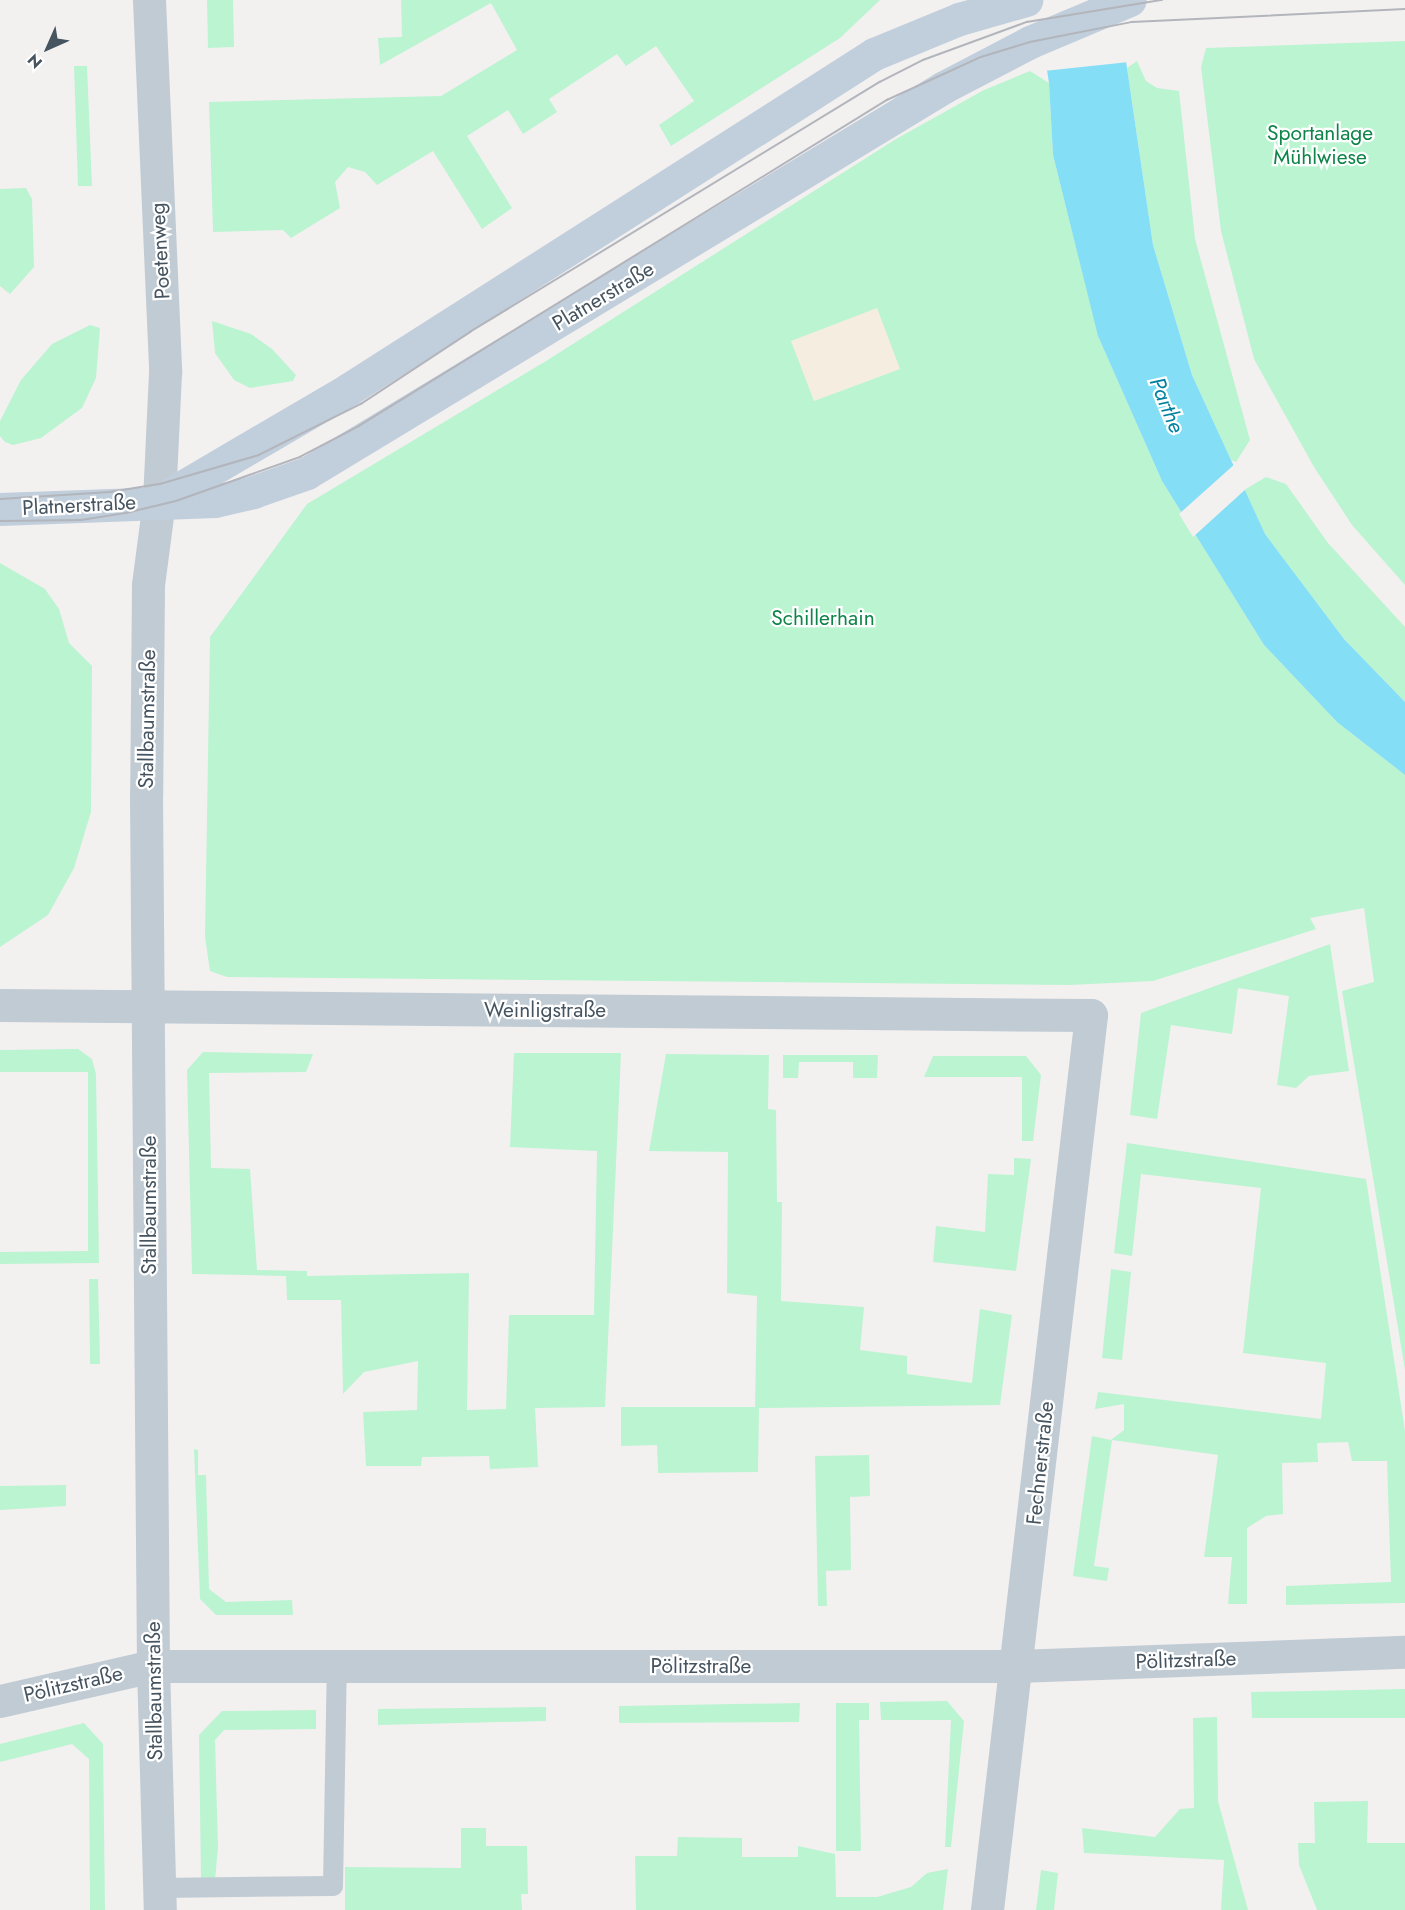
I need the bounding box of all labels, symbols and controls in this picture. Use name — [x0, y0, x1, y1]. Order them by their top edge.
north arrow — [18, 18, 78, 78]
text: N — [22, 48, 48, 74]
park label: Sportanlage Mühlwiese — [1267, 120, 1373, 170]
street label: Poetenweg — [145, 202, 175, 300]
street label: Platnerstraße — [548, 256, 658, 336]
water label: Parthe — [1144, 373, 1190, 437]
street label: Platnerstraße — [21, 489, 137, 521]
park label: Schillerhain — [771, 605, 875, 631]
street label: Stallbaumstraße — [133, 649, 161, 789]
street label: Weinligstraße — [484, 997, 606, 1023]
street label: Stallbaumstraße — [136, 1135, 162, 1275]
street label: Fechnerstraße — [1021, 1400, 1059, 1526]
street label: Stallbaumstraße — [140, 1621, 168, 1761]
street label: Pölitzstraße — [1135, 1646, 1237, 1674]
street label: Pölitzstraße — [651, 1653, 751, 1679]
street label: Pölitzstraße — [21, 1660, 125, 1708]

